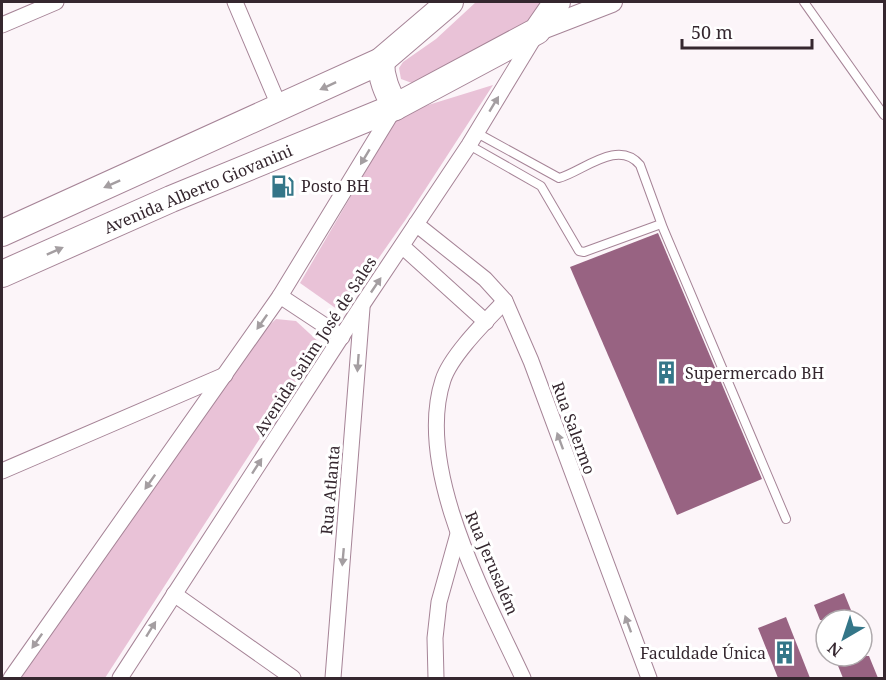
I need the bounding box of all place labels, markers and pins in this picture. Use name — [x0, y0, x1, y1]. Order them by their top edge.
fuel station icon: Posto BH — [270, 173, 296, 199]
place label: Posto BH — [301, 175, 370, 197]
building icon: Supermercado BH — [654, 360, 680, 386]
place label: Supermercado BH — [685, 362, 825, 384]
building icon: Faculdade Única — [771, 640, 797, 666]
place label: Faculdade Única — [640, 642, 766, 664]

